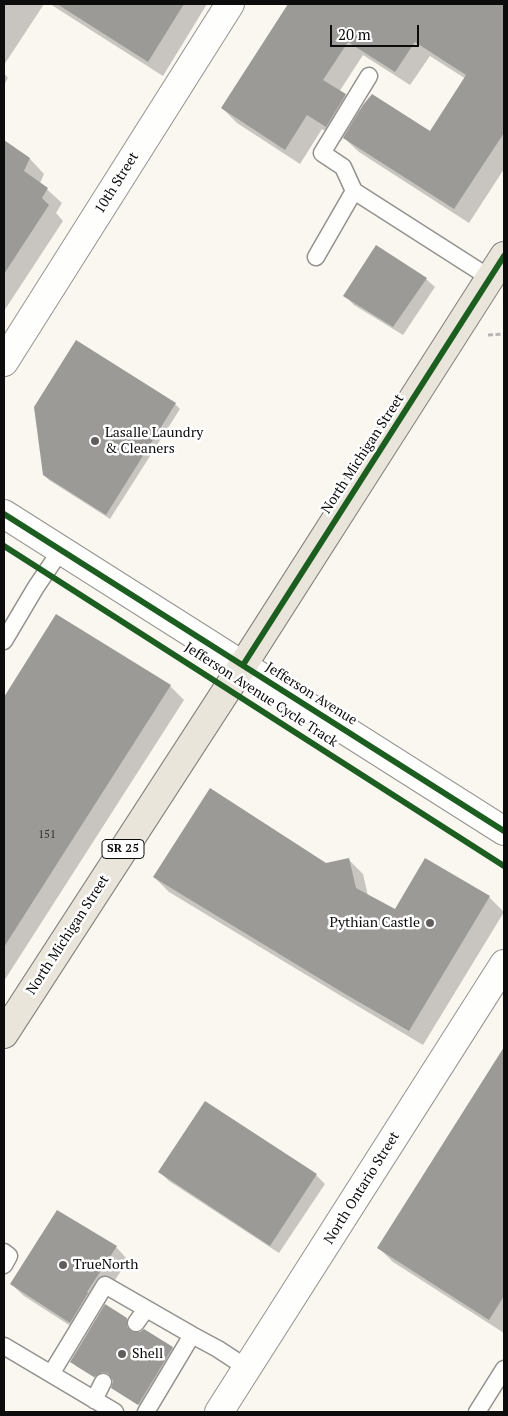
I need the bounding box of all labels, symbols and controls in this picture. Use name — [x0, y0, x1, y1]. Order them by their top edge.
scale bar — [333, 15, 422, 47]
text: 20 m — [338, 24, 371, 44]
street label: 10th Street — [92, 149, 142, 217]
street label: North Michigan Street — [318, 391, 408, 517]
place label: Lasalle Laundry & Cleaners — [105, 425, 203, 458]
marker: Lasalle Laundry & Cleaners — [89, 435, 101, 447]
street label: Jefferson Avenue Cycle Track — [181, 639, 341, 751]
street label: Jefferson Avenue — [262, 659, 360, 729]
house number: 151 — [38, 828, 56, 842]
road number: SR 25 — [102, 840, 144, 859]
street label: North Michigan Street — [23, 872, 113, 998]
place label: Pythian Castle — [330, 915, 420, 931]
marker: Pythian Castle — [424, 917, 436, 929]
street label: North Ontario Street — [321, 1129, 403, 1247]
place label: TrueNorth — [73, 1257, 138, 1273]
marker: TrueNorth — [57, 1259, 69, 1271]
place label: Shell — [132, 1346, 163, 1362]
marker: Shell — [116, 1348, 128, 1360]

